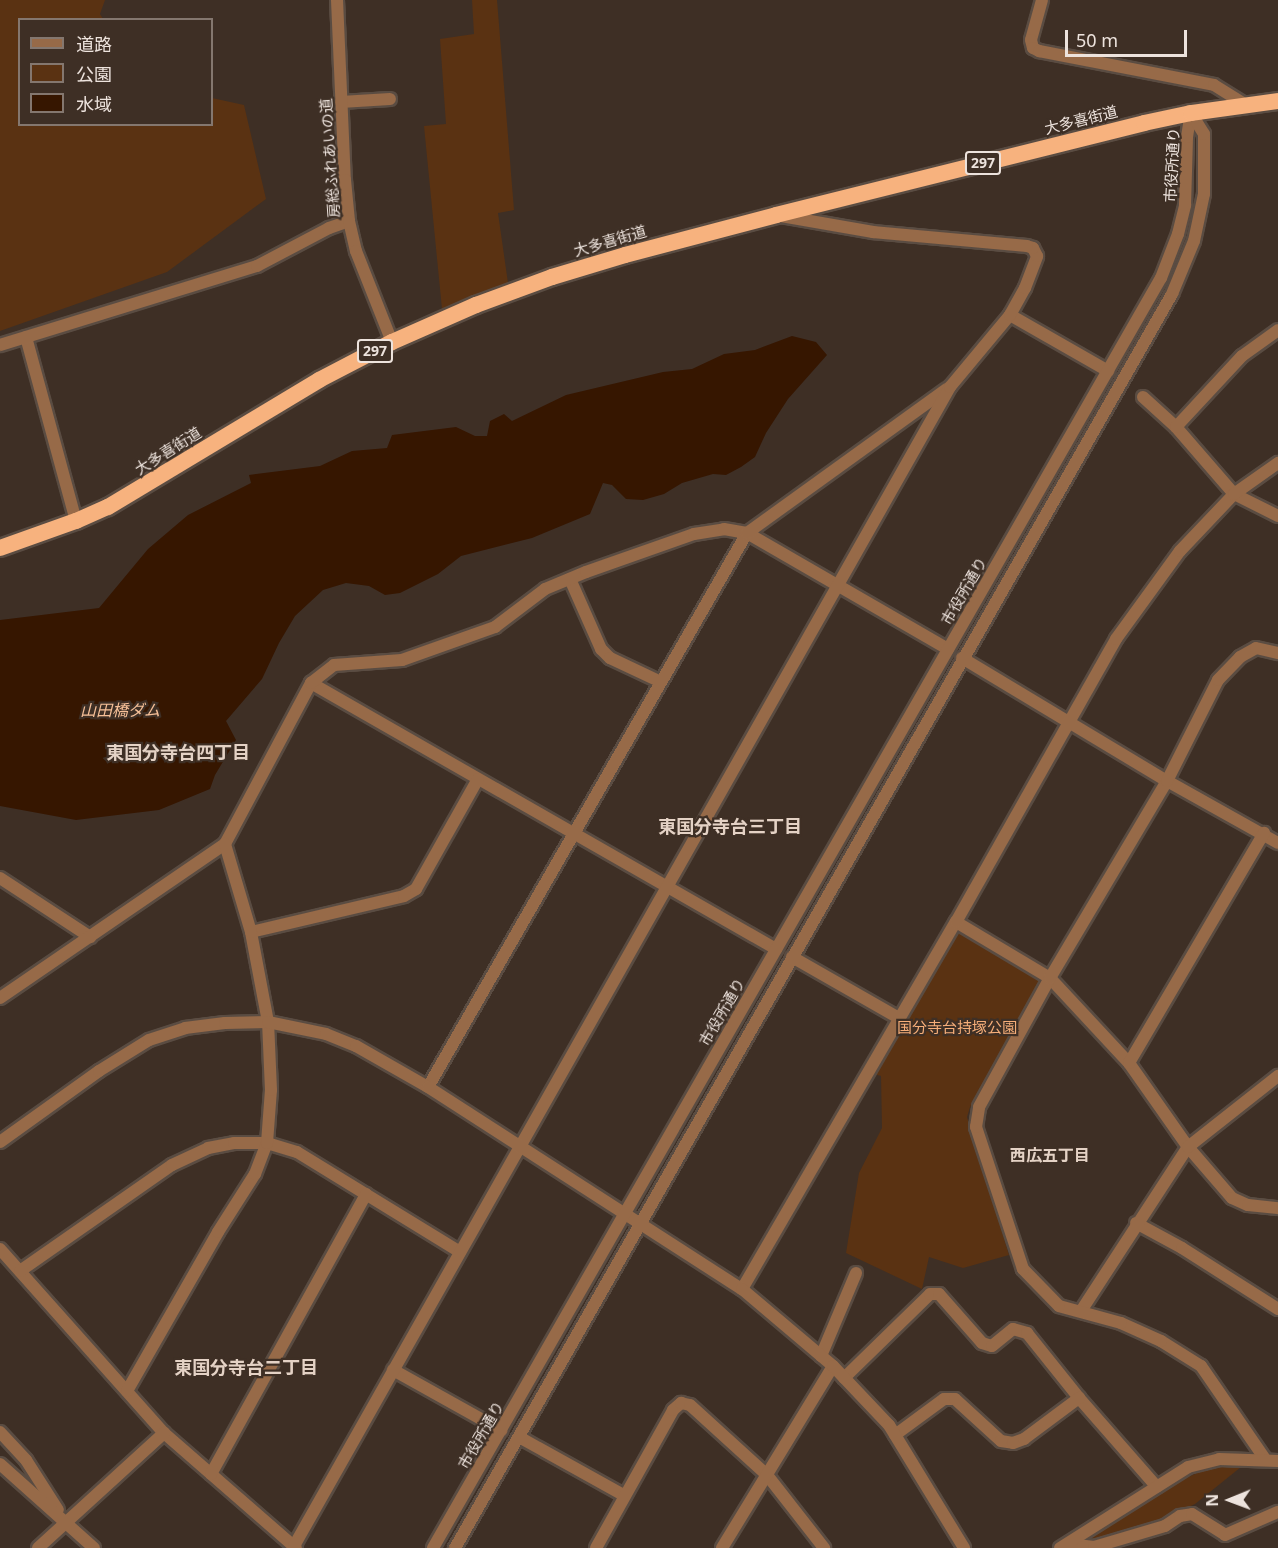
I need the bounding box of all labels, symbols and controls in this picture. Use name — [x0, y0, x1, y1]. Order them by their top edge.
legend — [18, 18, 213, 126]
scale bar — [1068, 18, 1190, 56]
text: 50 m — [1076, 28, 1118, 52]
text: 道路 — [76, 32, 112, 56]
text: 公園 — [76, 62, 112, 86]
text: 水域 — [76, 92, 112, 116]
street label: 房総ふれあいの道 — [317, 98, 343, 218]
street label: 大多喜街道 — [1042, 102, 1120, 138]
street label: 市役所通り — [1161, 127, 1183, 203]
road number: 297 — [964, 152, 1002, 174]
street label: 大多喜街道 — [571, 222, 649, 260]
road number: 297 — [356, 340, 394, 362]
street label: 大多喜街道 — [131, 423, 205, 479]
street label: 市役所通り — [937, 554, 991, 628]
water label: 山田橋ダム — [80, 700, 160, 720]
district label: 東国分寺台四丁目 — [106, 741, 250, 763]
district label: 東国分寺台三丁目 — [658, 815, 802, 837]
street label: 市役所通り — [695, 975, 749, 1049]
park label: 国分寺台持塚公園 — [897, 1019, 1017, 1037]
district label: 西広五丁目 — [1010, 1145, 1090, 1165]
district label: 東国分寺台二丁目 — [174, 1356, 318, 1378]
street label: 市役所通り — [454, 1398, 508, 1472]
north arrow — [1200, 1470, 1260, 1530]
text: N — [1201, 1494, 1223, 1507]

